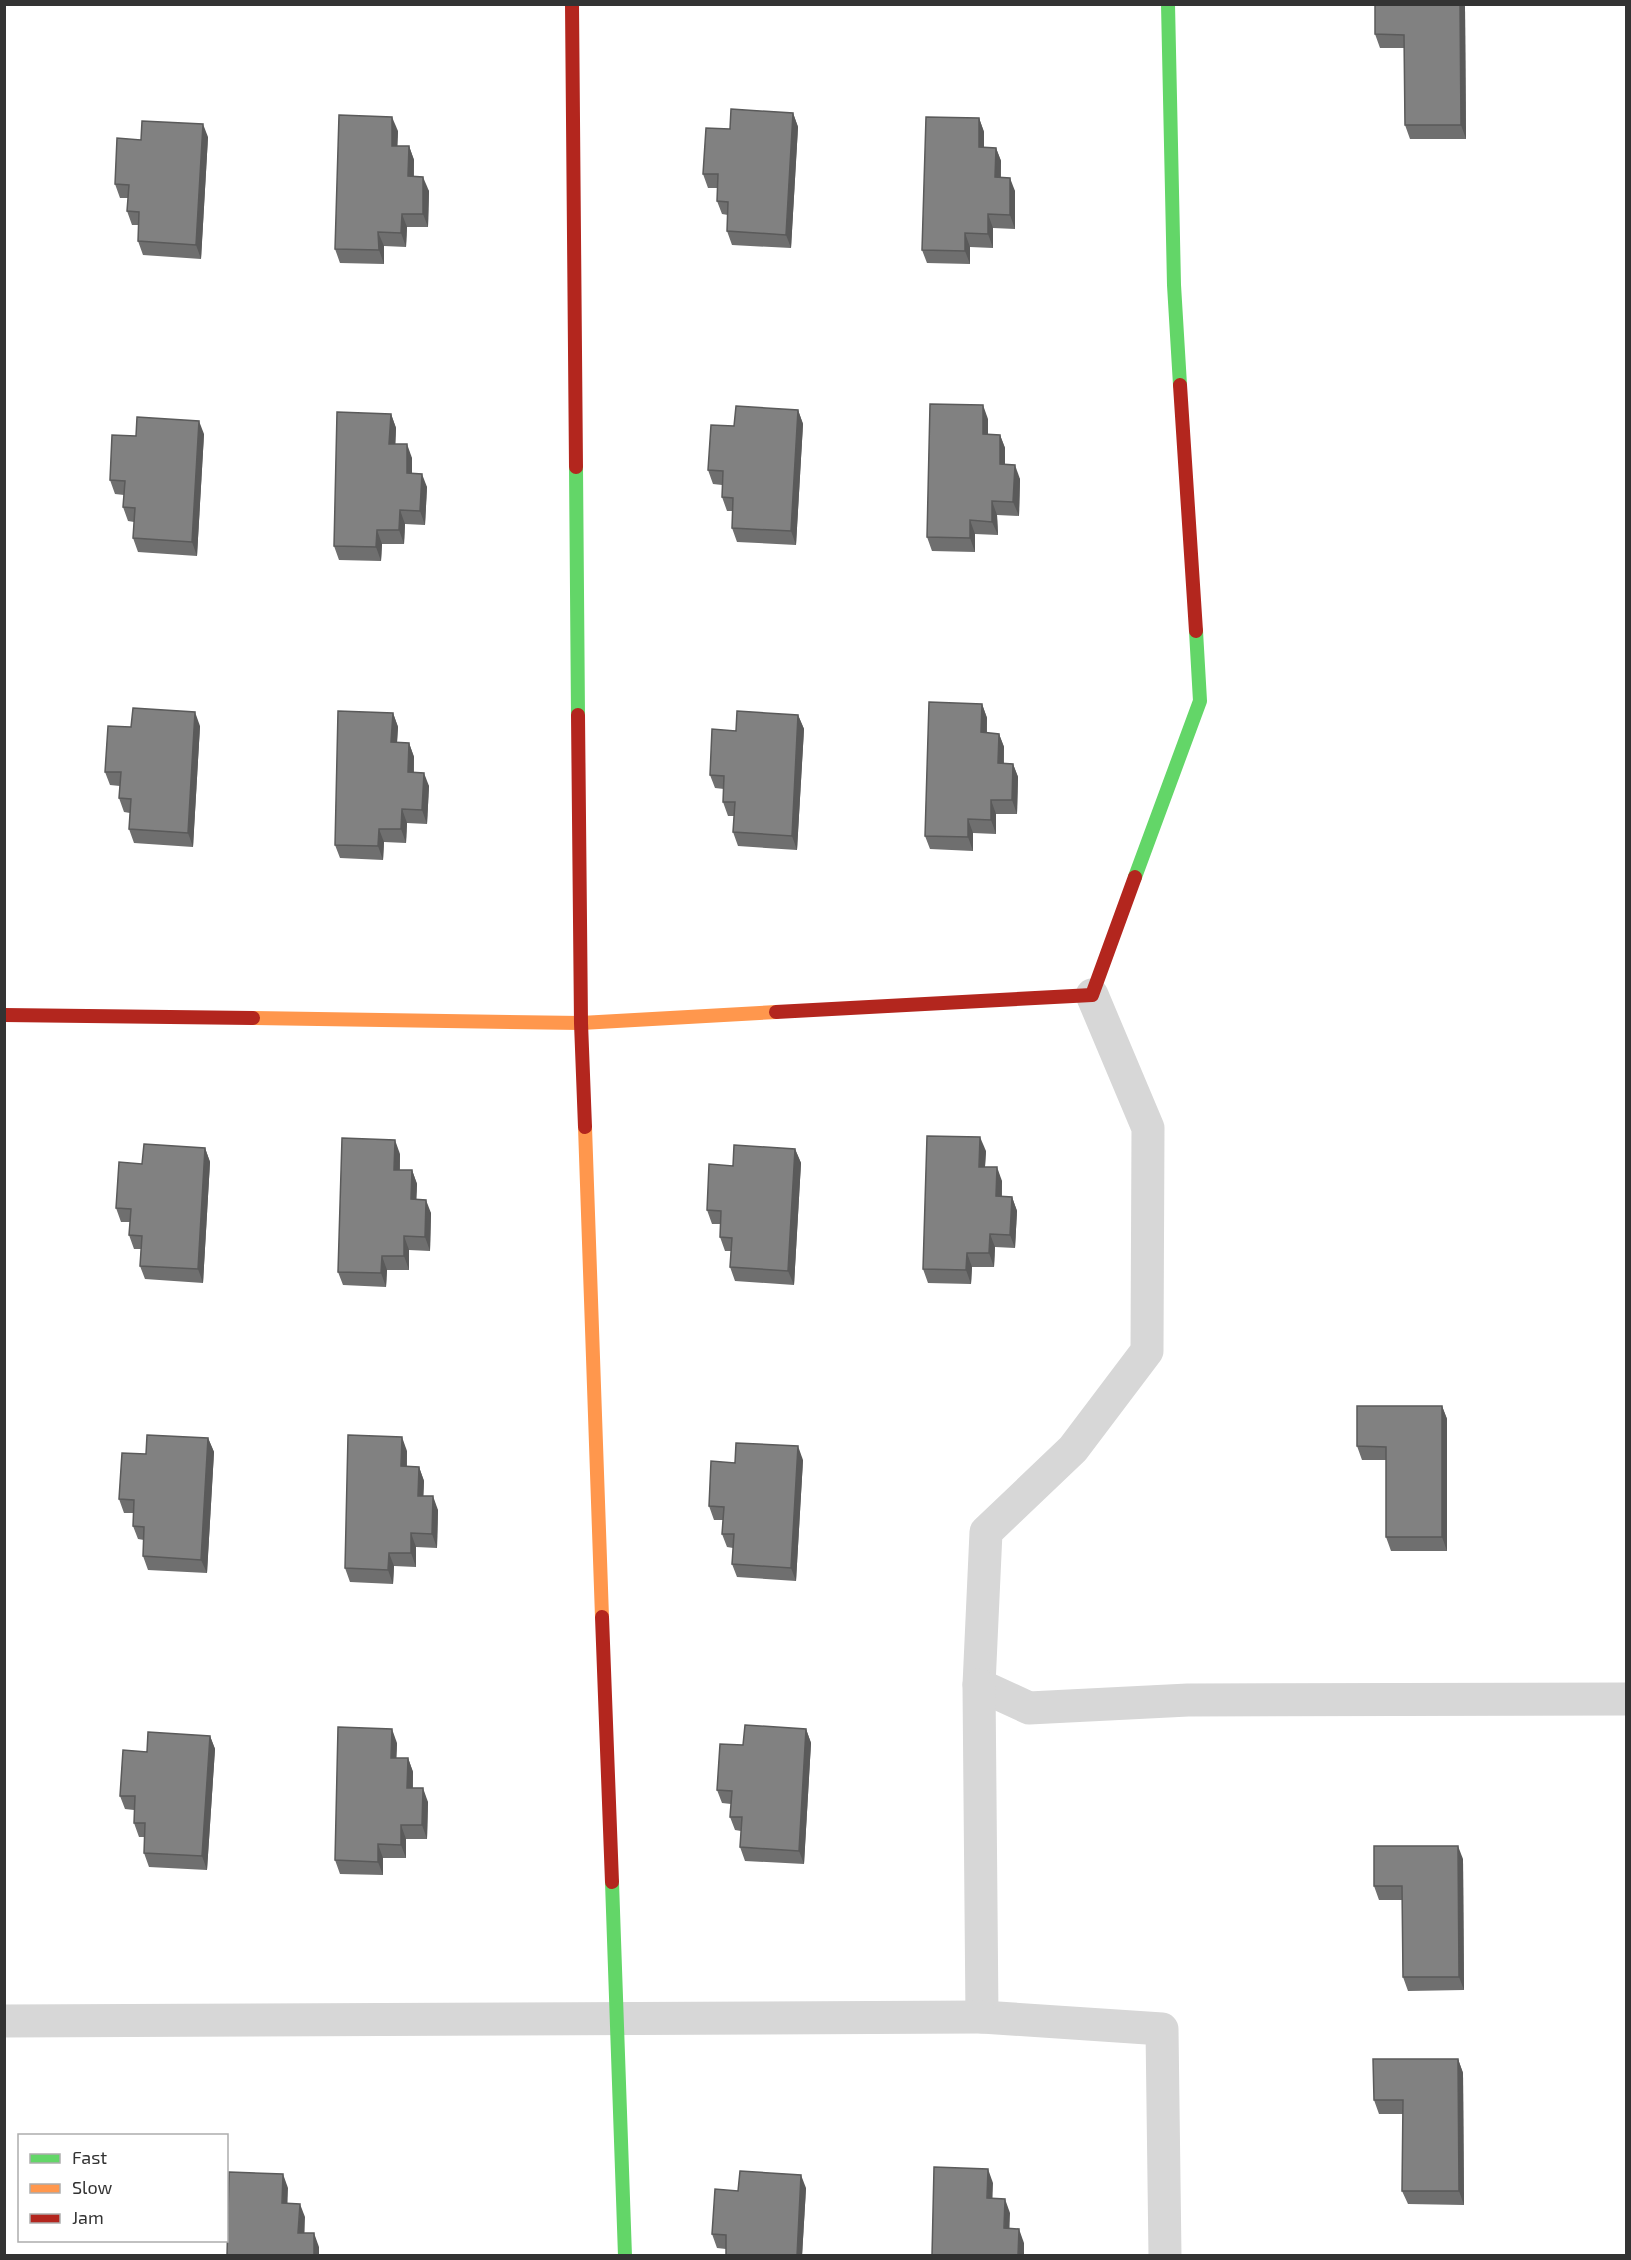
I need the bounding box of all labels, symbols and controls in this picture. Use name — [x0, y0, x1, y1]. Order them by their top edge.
legend — [18, 2134, 228, 2242]
text: Fast — [72, 2146, 107, 2168]
text: Slow — [72, 2176, 113, 2198]
text: Jam — [72, 2206, 104, 2228]

